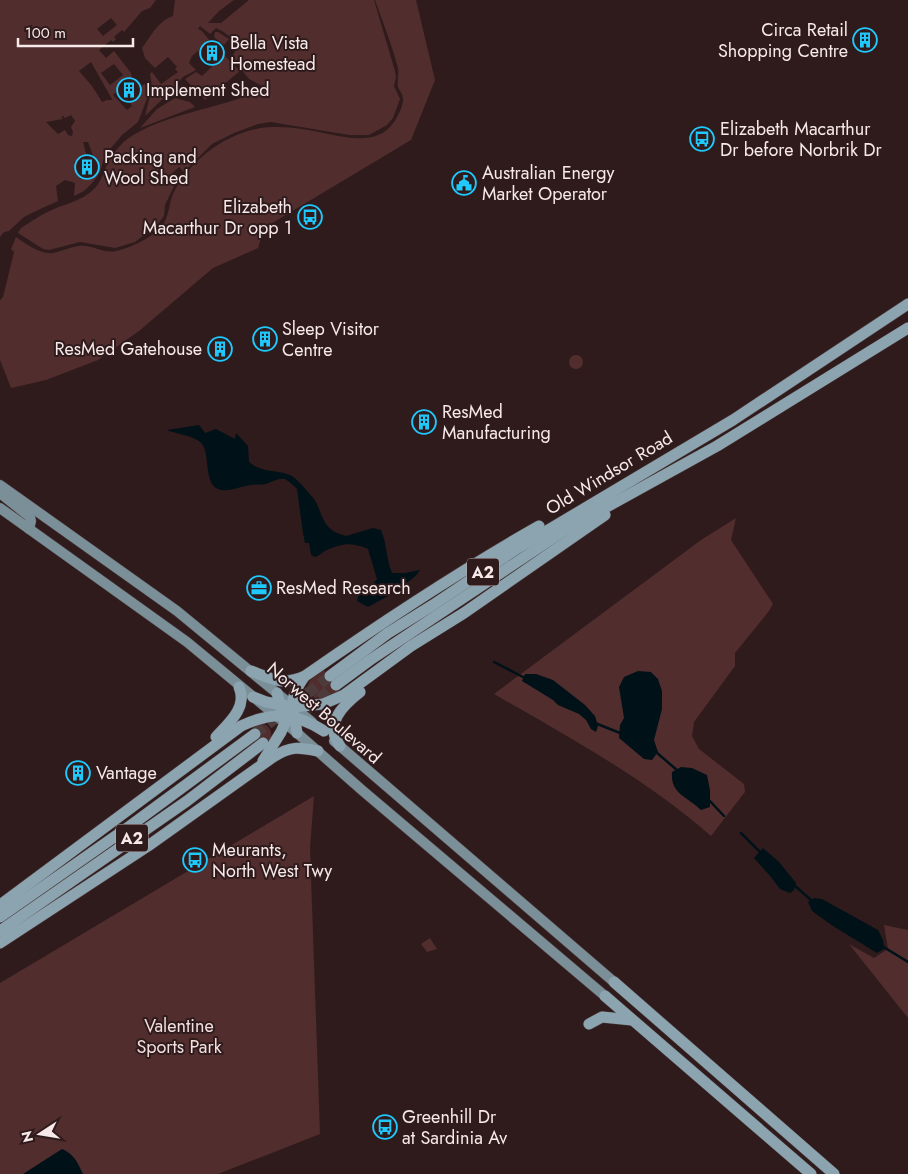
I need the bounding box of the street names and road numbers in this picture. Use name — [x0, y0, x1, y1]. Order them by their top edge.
street label: Old Windsor Road — [541, 425, 677, 521]
road number: A2 — [467, 558, 499, 586]
street label: Norwest Boulevard — [261, 656, 387, 770]
road number: A2 — [116, 824, 148, 851]

